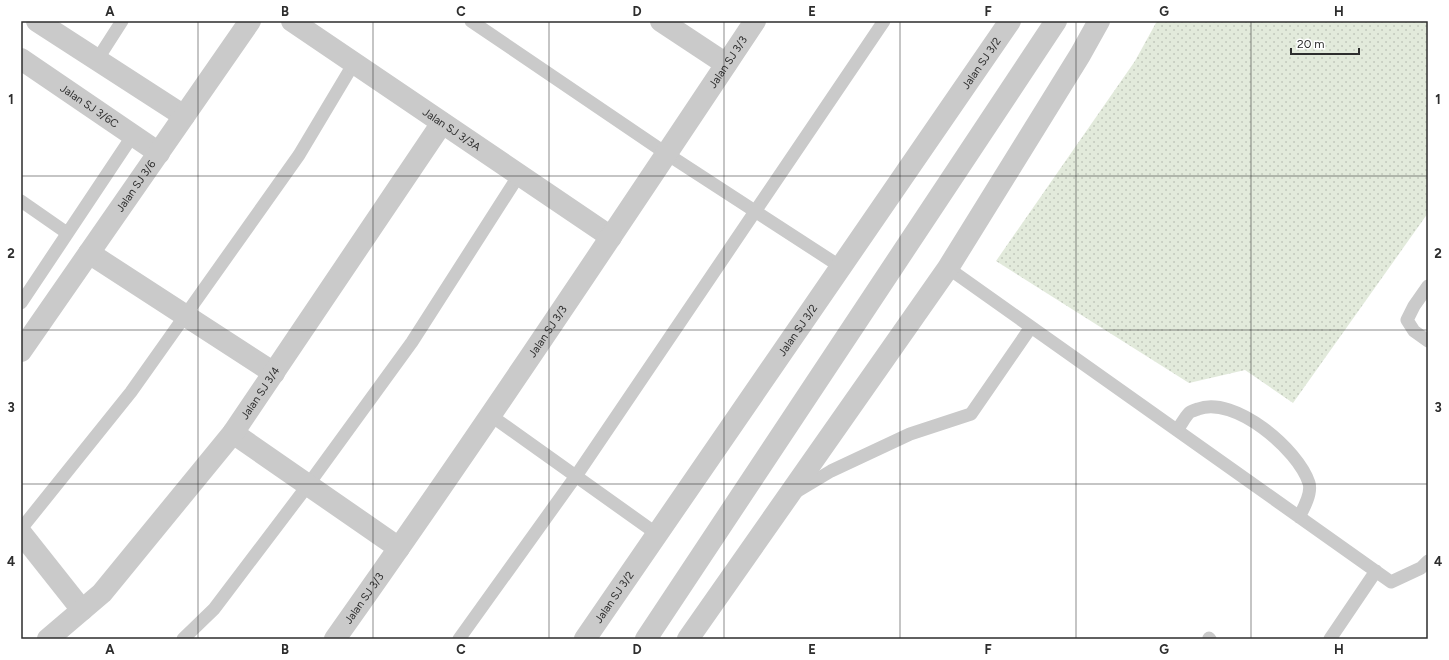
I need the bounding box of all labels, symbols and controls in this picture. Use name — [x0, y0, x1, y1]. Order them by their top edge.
text: A — [105, 4, 115, 19]
text: B — [281, 4, 289, 19]
text: C — [456, 4, 466, 19]
text: D — [632, 4, 642, 19]
text: E — [808, 4, 816, 19]
text: F — [984, 4, 992, 19]
text: G — [1159, 4, 1169, 19]
text: H — [1334, 4, 1344, 19]
scale bar — [1291, 30, 1359, 56]
street label: Jalan SJ 3/3 — [706, 34, 750, 91]
street label: Jalan SJ 3/2 — [959, 35, 1004, 92]
text: 20 m — [1297, 37, 1325, 51]
street label: Jalan SJ 3/6C — [58, 82, 121, 131]
text: 1 — [8, 92, 14, 107]
text: 1 — [1435, 92, 1441, 107]
street label: Jalan SJ 3/3A — [420, 105, 483, 154]
street label: Jalan SJ 3/6 — [114, 158, 158, 214]
text: 2 — [7, 246, 15, 261]
text: 2 — [1434, 246, 1442, 261]
street label: Jalan SJ 3/2 — [776, 302, 820, 359]
street label: Jalan SJ 3/3 — [526, 303, 570, 360]
street label: Jalan SJ 3/4 — [238, 364, 283, 422]
text: 3 — [7, 400, 15, 415]
text: 3 — [1434, 400, 1442, 415]
text: 4 — [7, 554, 15, 569]
text: 4 — [1434, 554, 1442, 569]
street label: Jalan SJ 3/2 — [592, 569, 637, 626]
street label: Jalan SJ 3/3 — [342, 570, 387, 627]
text: A — [105, 642, 115, 657]
text: B — [281, 642, 289, 657]
text: C — [456, 642, 466, 657]
text: D — [632, 642, 642, 657]
text: E — [808, 642, 816, 657]
text: F — [984, 642, 992, 657]
text: G — [1159, 642, 1169, 657]
text: H — [1334, 642, 1344, 657]

